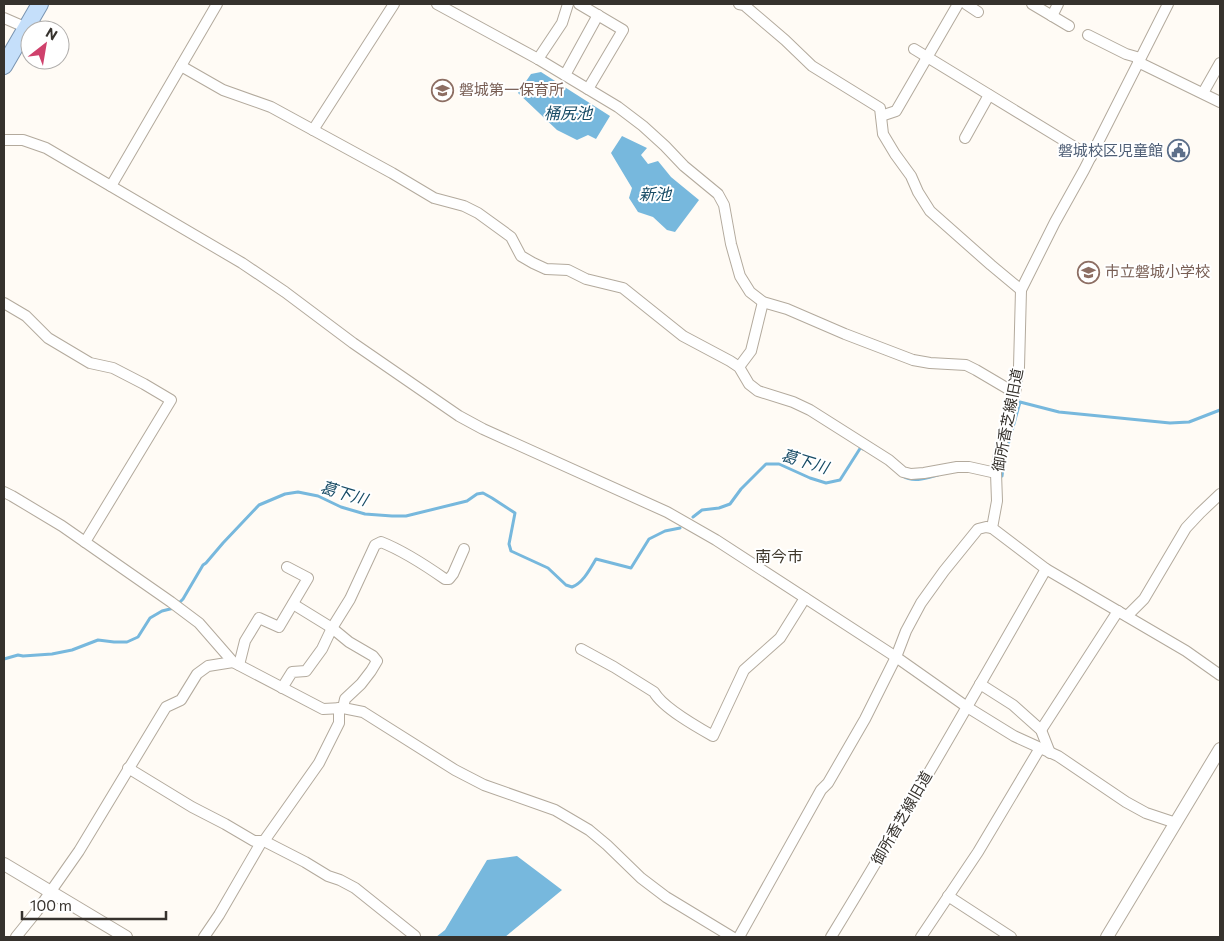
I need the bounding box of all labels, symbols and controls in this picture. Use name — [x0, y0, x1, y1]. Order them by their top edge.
north arrow — [20, 20, 70, 70]
text: N — [43, 23, 61, 43]
school or university icon: 磐城第一保育所 — [431, 78, 455, 102]
place label: 磐城第一保育所 — [459, 80, 564, 98]
water label: 桶尻池 — [544, 103, 594, 122]
public building icon: 磐城校区児童館 — [1167, 139, 1191, 163]
place label: 磐城校区児童館 — [1058, 141, 1163, 159]
water label: 新池 — [639, 184, 673, 203]
school or university icon: 市立磐城小学校 — [1077, 260, 1101, 284]
place label: 市立磐城小学校 — [1105, 262, 1210, 280]
street label: 御所香芝線旧道 — [988, 367, 1026, 473]
water label: 葛下川 — [779, 444, 833, 477]
water label: 葛下川 — [318, 476, 372, 509]
district label: 南今市 — [755, 546, 803, 565]
street label: 御所香芝線旧道 — [867, 768, 935, 867]
scale bar — [22, 888, 166, 920]
text: 100 m — [30, 896, 72, 914]

